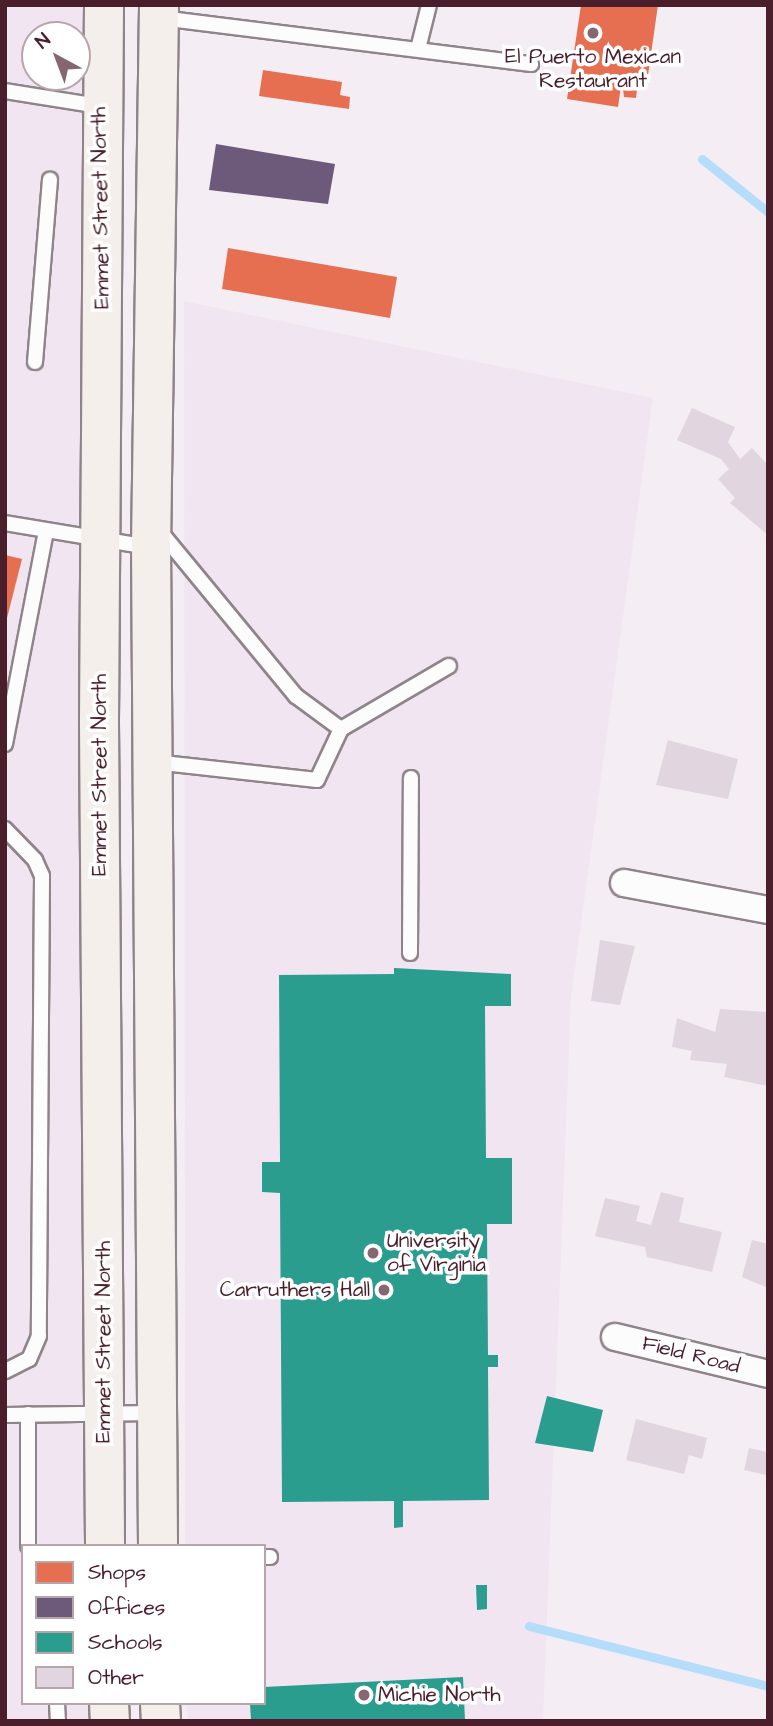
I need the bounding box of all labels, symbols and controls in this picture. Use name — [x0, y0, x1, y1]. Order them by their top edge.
north arrow — [21, 21, 91, 91]
marker: El Puerto Mexican Restaurant — [585, 25, 601, 41]
text: N — [30, 27, 57, 55]
place label: El Puerto Mexican Restaurant — [505, 44, 681, 94]
street label: Emmet Street North — [87, 107, 115, 309]
street label: Emmet Street North — [87, 674, 113, 876]
place label: University of Virginia — [387, 1228, 486, 1278]
street label: Emmet Street North — [91, 1241, 117, 1443]
marker: University of Virginia — [365, 1245, 381, 1261]
place label: Carruthers Hall — [220, 1277, 370, 1303]
marker: Carruthers Hall — [376, 1282, 392, 1298]
street label: Field Road — [640, 1331, 742, 1379]
legend — [21, 1544, 266, 1705]
text: Shops — [88, 1558, 146, 1587]
text: Offices — [88, 1593, 165, 1622]
text: Schools — [88, 1628, 163, 1657]
text: Other — [88, 1663, 144, 1692]
place label: Michie North — [378, 1682, 501, 1708]
marker: Michie North — [356, 1687, 372, 1703]

